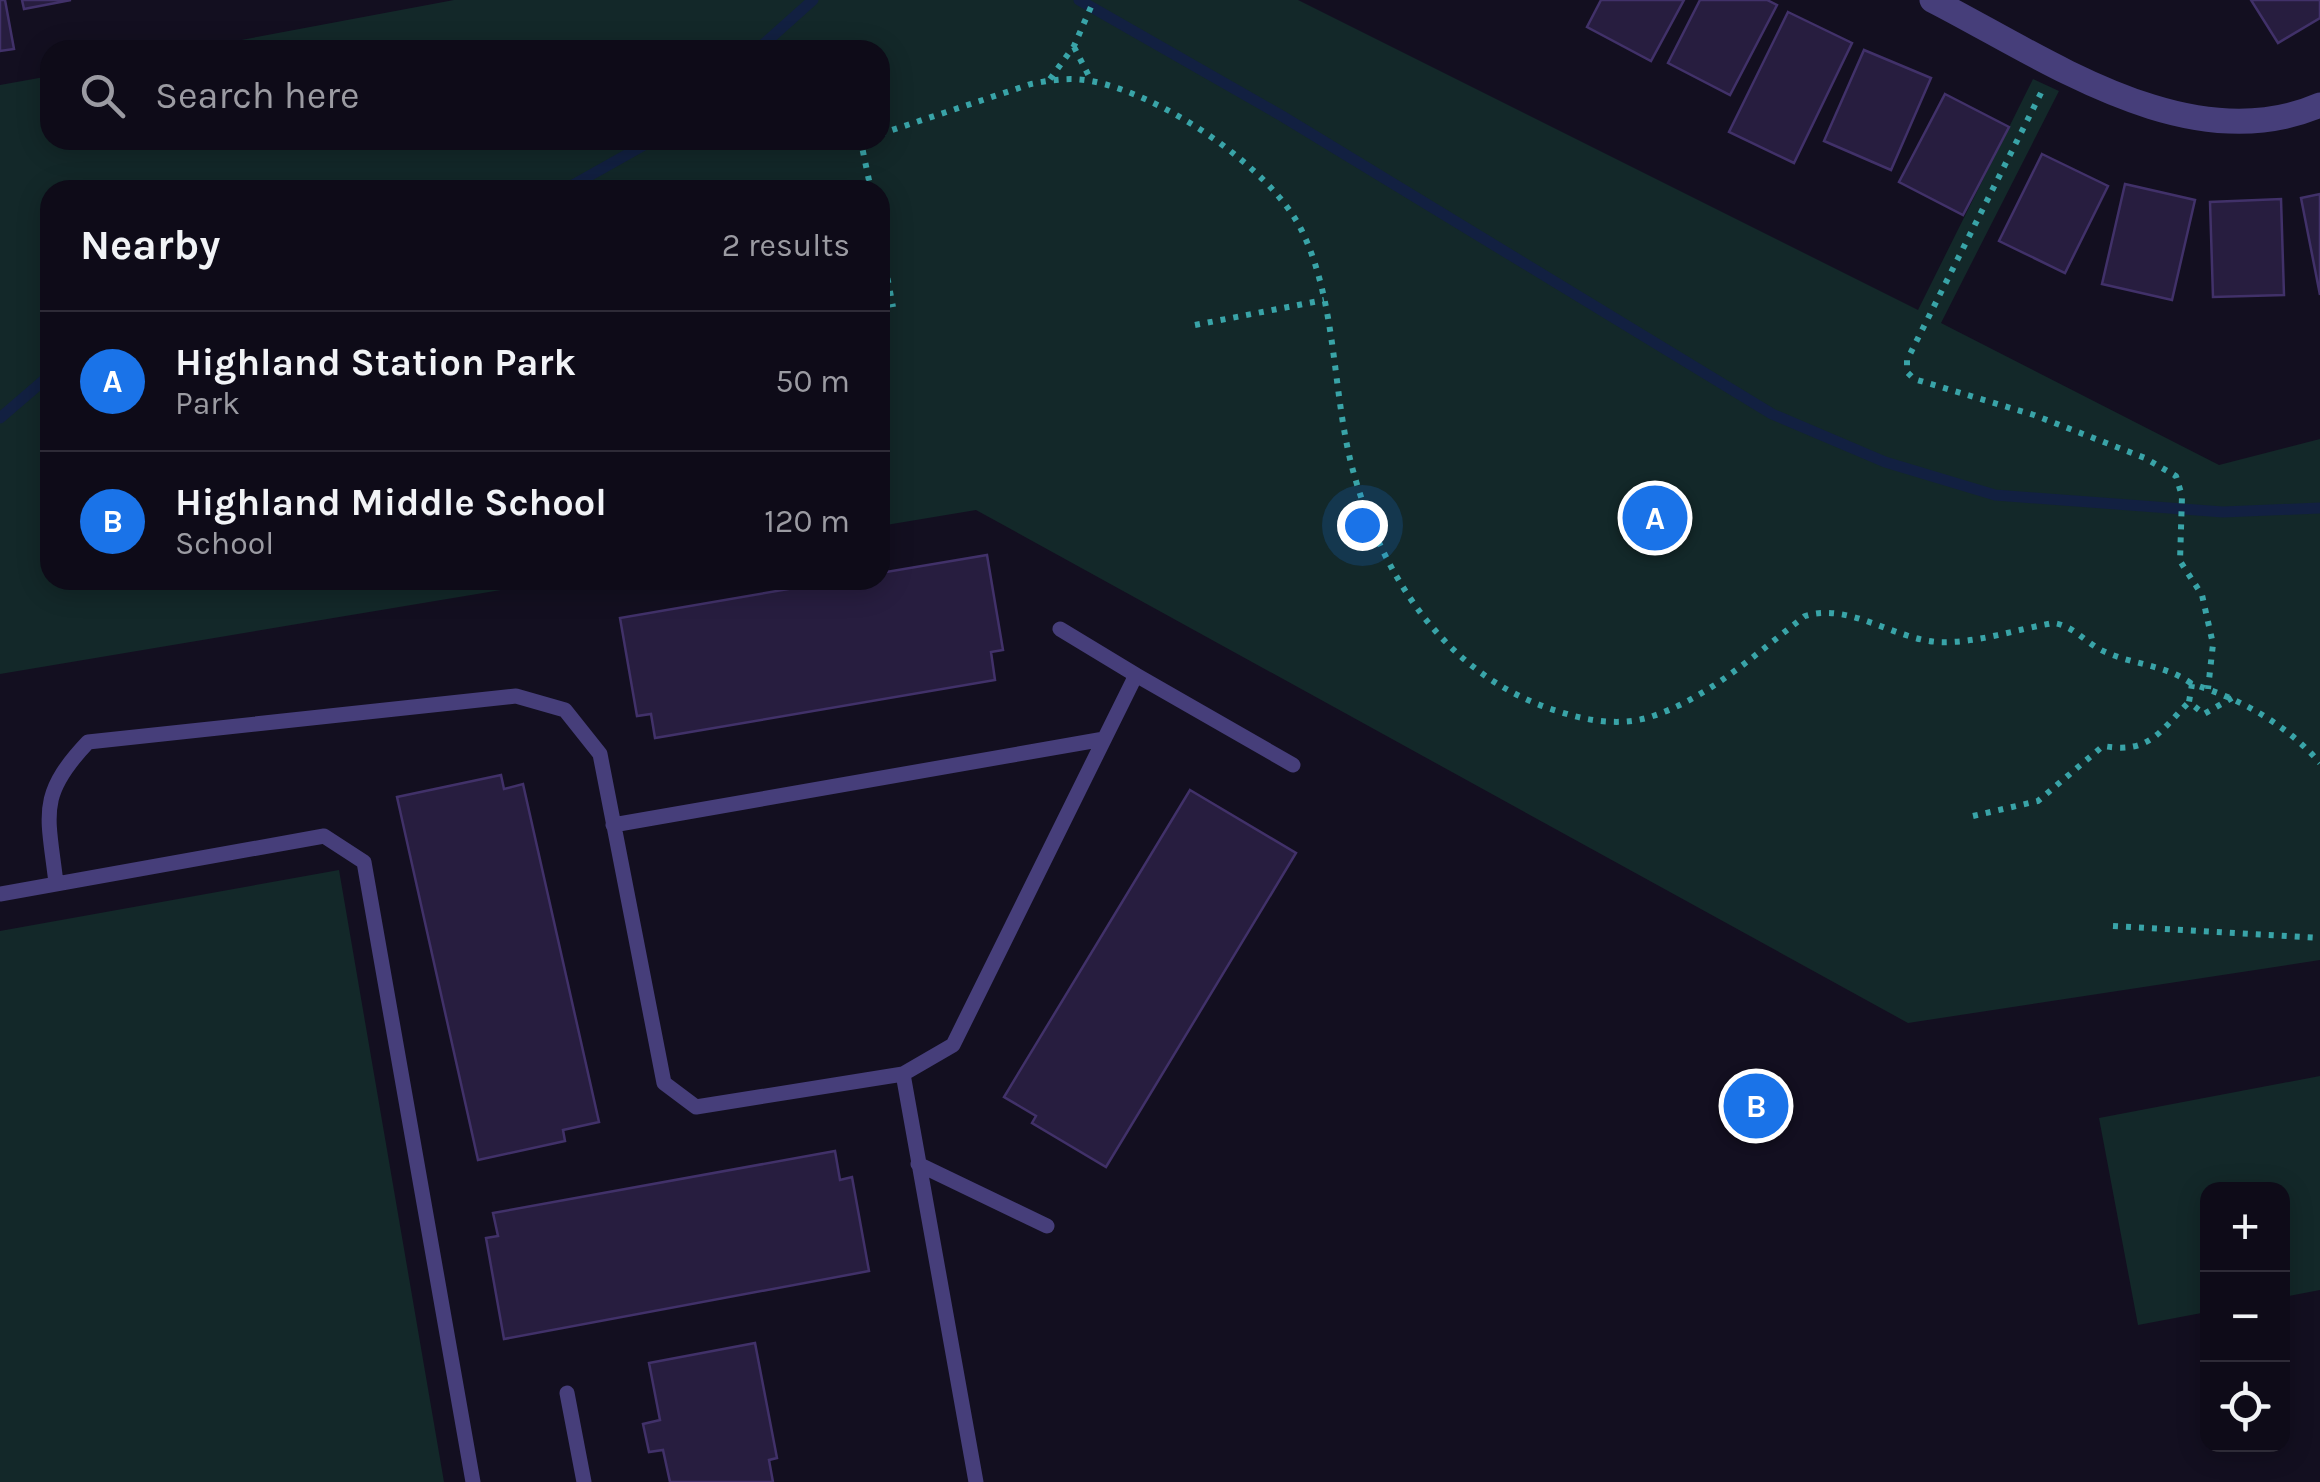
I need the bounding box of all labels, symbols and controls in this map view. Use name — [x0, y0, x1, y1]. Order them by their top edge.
search box — [40, 40, 890, 150]
icon: search — [75, 68, 130, 123]
text: Search here — [155, 73, 359, 118]
text: Nearby — [80, 220, 220, 270]
text: 2 results — [722, 227, 850, 264]
text: Highland Station Park — [175, 340, 576, 385]
text: A — [102, 363, 123, 400]
text: 50 m — [775, 363, 850, 400]
text: Park — [175, 385, 240, 422]
text: Highland Middle School — [175, 480, 607, 525]
pin: A — [1622, 480, 1688, 556]
your location — [1337, 500, 1388, 551]
text: B — [102, 503, 123, 540]
text: 120 m — [764, 503, 850, 540]
text: School — [175, 525, 274, 562]
pin: B — [1724, 1068, 1788, 1144]
map controls — [2200, 1182, 2290, 1452]
button: + — [2200, 1182, 2290, 1272]
button: − — [2200, 1272, 2290, 1362]
button: locate — [2200, 1362, 2290, 1452]

